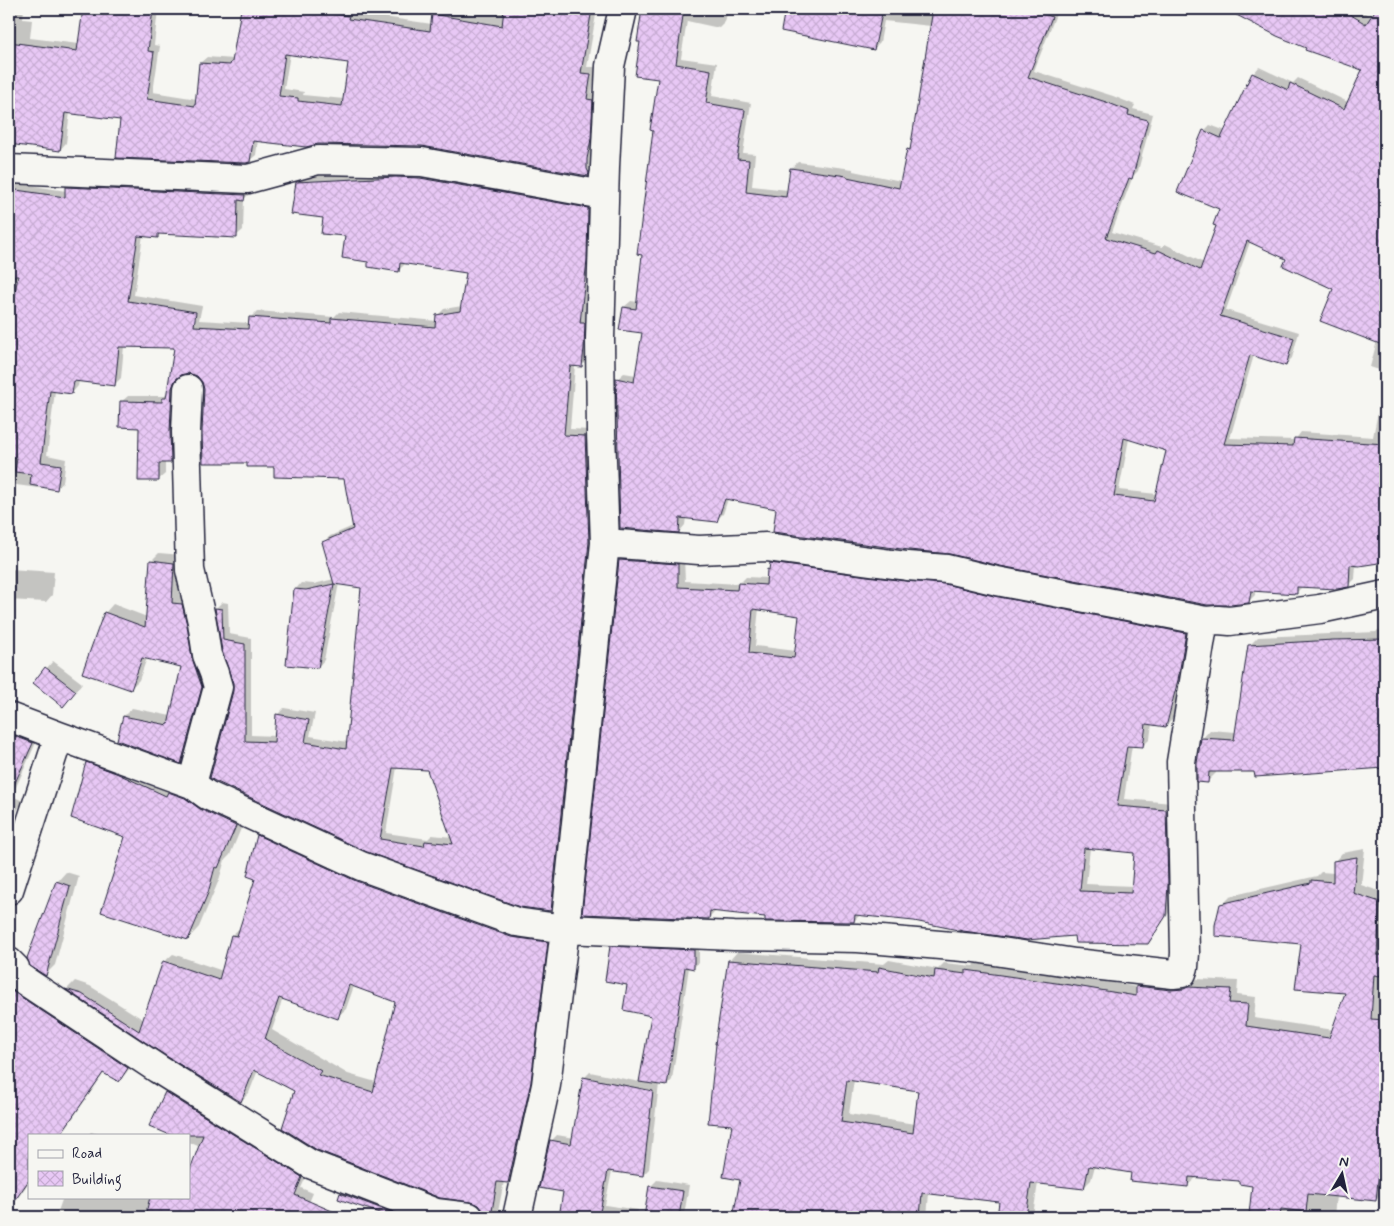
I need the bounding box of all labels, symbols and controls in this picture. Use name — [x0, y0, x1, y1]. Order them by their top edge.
legend — [28, 1134, 190, 1198]
text: Road — [72, 1144, 102, 1164]
north arrow — [1316, 1148, 1366, 1198]
text: N — [1338, 1153, 1350, 1172]
text: Building — [72, 1170, 122, 1191]

